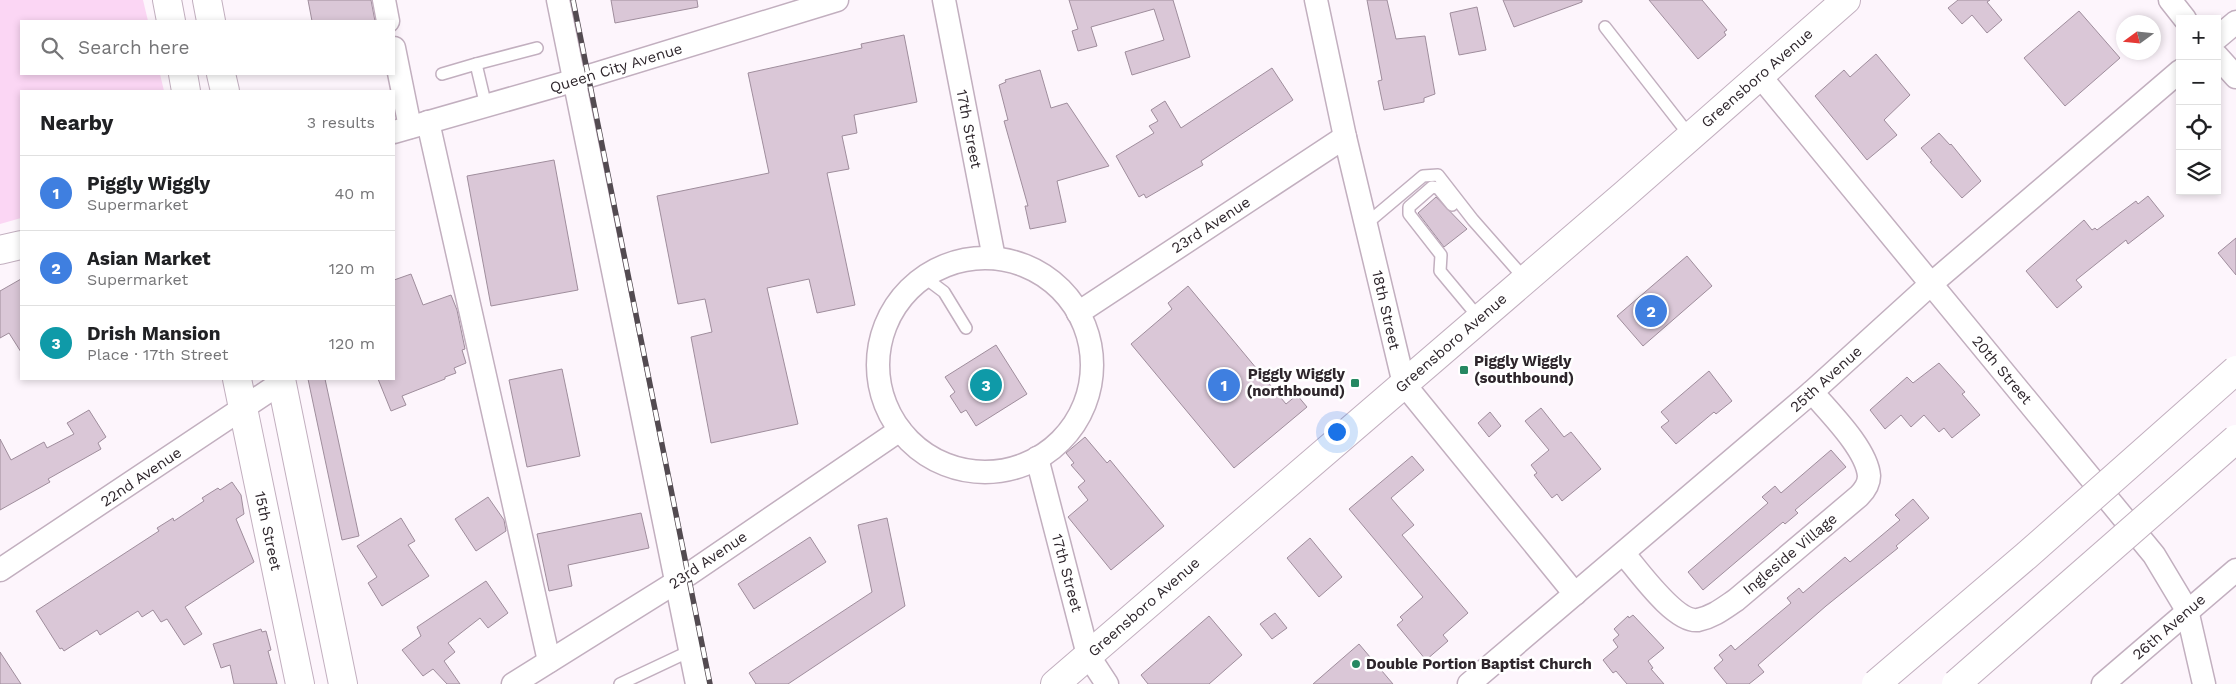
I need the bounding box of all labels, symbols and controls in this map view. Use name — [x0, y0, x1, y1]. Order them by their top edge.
north arrow — [2116, 15, 2161, 60]
map controls — [2176, 15, 2221, 195]
button: + — [2176, 15, 2221, 60]
search box — [20, 20, 395, 75]
street label: Greensboro Avenue — [1697, 25, 1817, 131]
icon: search — [38, 34, 66, 62]
text: Search here — [78, 36, 189, 59]
street label: Queen City Avenue — [548, 39, 684, 97]
button: − — [2176, 60, 2221, 105]
street label: 17th Street — [953, 88, 986, 171]
button: locate — [2176, 105, 2221, 150]
text: Nearby — [40, 110, 113, 135]
text: 3 results — [307, 113, 375, 132]
button: layers — [2176, 150, 2221, 195]
text: Piggly Wiggly — [87, 172, 210, 195]
text: 1 — [53, 184, 59, 203]
text: 40 m — [335, 184, 375, 203]
street label: 23rd Avenue — [1168, 193, 1254, 257]
text: Supermarket — [87, 195, 188, 214]
text: Asian Market — [87, 247, 211, 270]
text: 2 — [51, 259, 61, 278]
text: 120 m — [329, 259, 375, 278]
street label: 18th Street — [1368, 269, 1404, 352]
text: Supermarket — [87, 270, 188, 289]
street label: Greensboro Avenue — [1391, 290, 1511, 396]
pin: 2 — [1635, 292, 1667, 330]
text: Drish Mansion — [87, 322, 221, 345]
street label: 20th Street — [1968, 332, 2036, 408]
text: 3 — [51, 334, 61, 353]
text: 120 m — [329, 334, 375, 353]
street label: 25th Avenue — [1786, 342, 1866, 416]
text: Place · 17th Street — [87, 345, 229, 364]
place label: Piggly Wiggly (southbound) — [1474, 352, 1574, 387]
marker: Piggly Wiggly (southbound) — [1458, 364, 1470, 376]
place label: Piggly Wiggly (northbound) — [1247, 365, 1346, 400]
pin: 3 — [970, 366, 1002, 404]
pin: 1 — [1208, 366, 1240, 404]
marker: Piggly Wiggly (northbound) — [1349, 377, 1361, 389]
your location — [1324, 419, 1350, 445]
street label: 22nd Avenue — [97, 443, 185, 511]
street label: 15th Street — [251, 490, 285, 573]
street label: Ingleside Village — [1739, 509, 1841, 599]
street label: 23rd Avenue — [666, 527, 750, 593]
street label: 17th Street — [1048, 532, 1086, 615]
street label: Greensboro Avenue — [1084, 554, 1204, 660]
street label: 26th Avenue — [2129, 590, 2209, 664]
place label: Double Portion Baptist Church — [1366, 655, 1592, 673]
marker: Double Portion Baptist Church — [1350, 658, 1362, 670]

